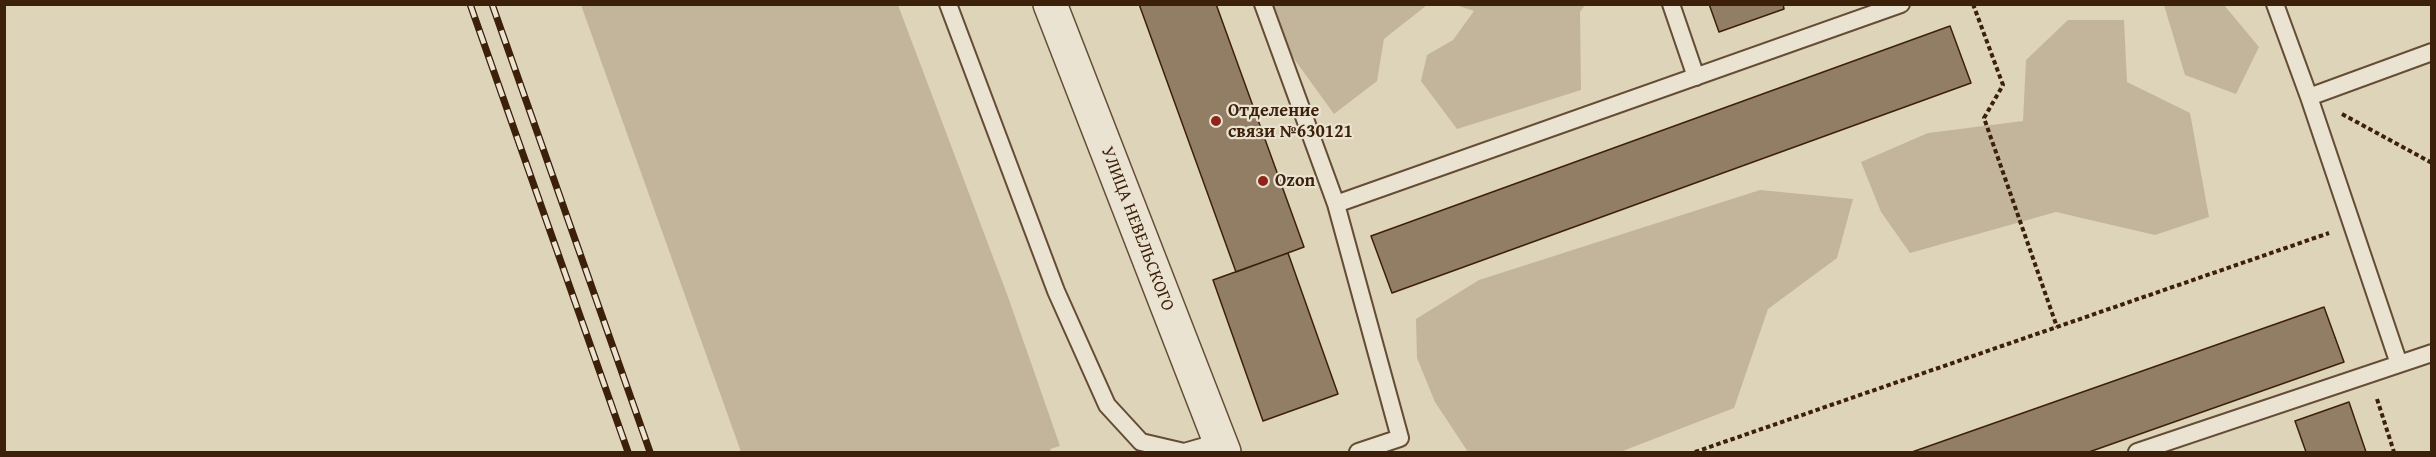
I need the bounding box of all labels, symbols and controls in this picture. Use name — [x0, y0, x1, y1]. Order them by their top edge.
place label: Отделение связи №630121 — [1228, 100, 1353, 142]
marker: Отделение связи №630121 — [1209, 114, 1223, 128]
street label: УЛИЦА НЕВЕЛЬСКОГО — [1096, 144, 1178, 314]
place label: Ozon — [1275, 170, 1315, 192]
marker: Ozon — [1256, 174, 1270, 188]

